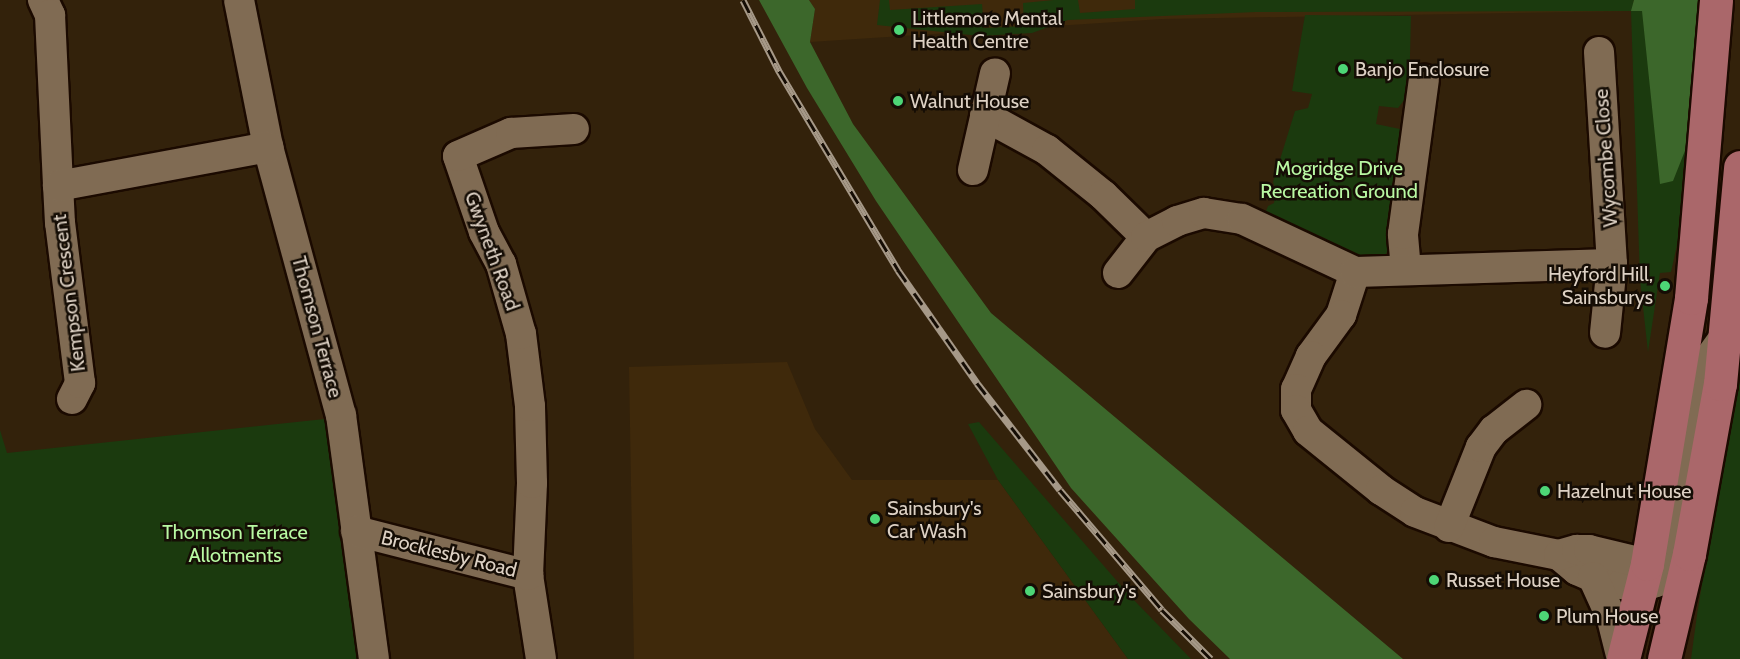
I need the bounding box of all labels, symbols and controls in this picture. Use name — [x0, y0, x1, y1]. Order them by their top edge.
place label: Littlemore Mental Health Centre — [912, 6, 1062, 53]
marker: Littlemore Mental Health Centre — [890, 21, 908, 39]
place label: Banjo Enclosure — [1355, 57, 1489, 81]
marker: Banjo Enclosure — [1336, 62, 1350, 76]
street label: Wycombe Close — [1589, 88, 1623, 228]
place label: Walnut House — [910, 89, 1029, 113]
marker: Walnut House — [891, 94, 905, 108]
park label: Mogridge Drive Recreation Ground — [1260, 156, 1418, 203]
street label: Gwyneth Road — [459, 188, 525, 314]
street label: Kempson Crescent — [47, 213, 91, 373]
street label: Thomson Terrace — [287, 254, 347, 400]
place label: Heyford Hill, Sainsburys — [1548, 262, 1653, 309]
marker: Heyford Hill, Sainsburys — [1658, 279, 1672, 293]
place label: Hazelnut House — [1557, 479, 1691, 503]
marker: Hazelnut House — [1538, 484, 1552, 498]
place label: Sainsbury's Car Wash — [887, 496, 981, 543]
marker: Sainsbury's Car Wash — [868, 512, 882, 526]
park label: Thomson Terrace Allotments — [162, 521, 308, 568]
street label: Brocklesby Road — [379, 526, 519, 582]
place label: Russet House — [1446, 568, 1560, 592]
marker: Russet House — [1427, 573, 1441, 587]
place label: Sainsbury's — [1042, 579, 1136, 603]
marker: Sainsbury's — [1023, 584, 1037, 598]
place label: Plum House — [1556, 604, 1658, 628]
marker: Plum House — [1537, 609, 1551, 623]

